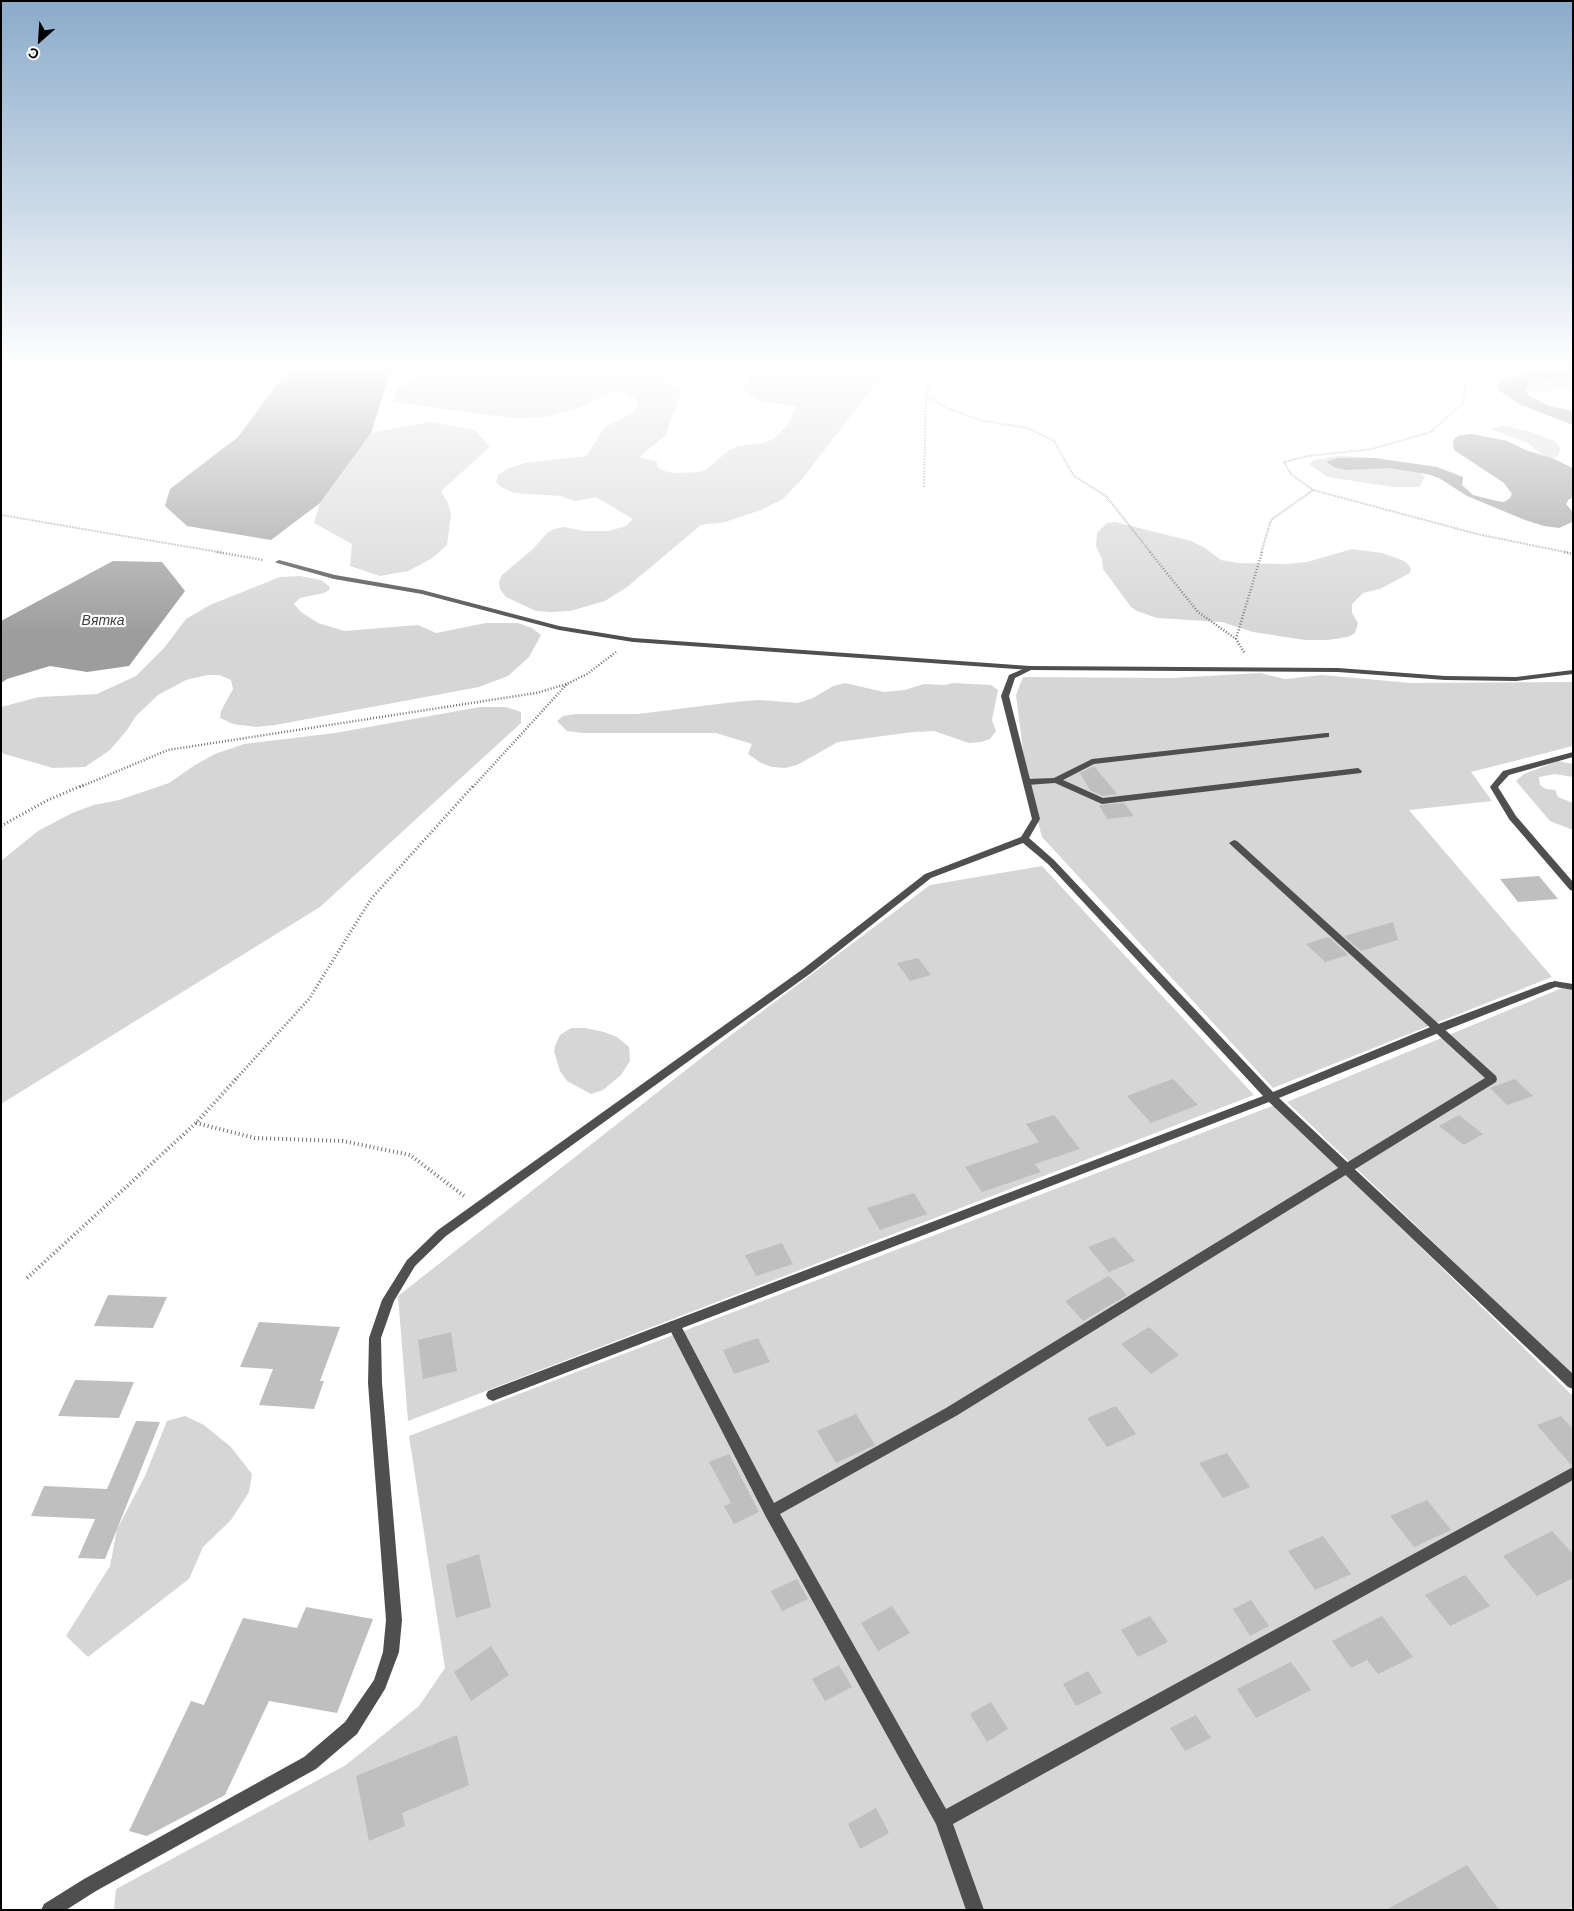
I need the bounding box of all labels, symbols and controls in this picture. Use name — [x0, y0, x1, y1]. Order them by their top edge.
north arrow — [15, 15, 65, 65]
text: С — [25, 44, 41, 63]
water label: Вятка — [82, 613, 124, 629]

